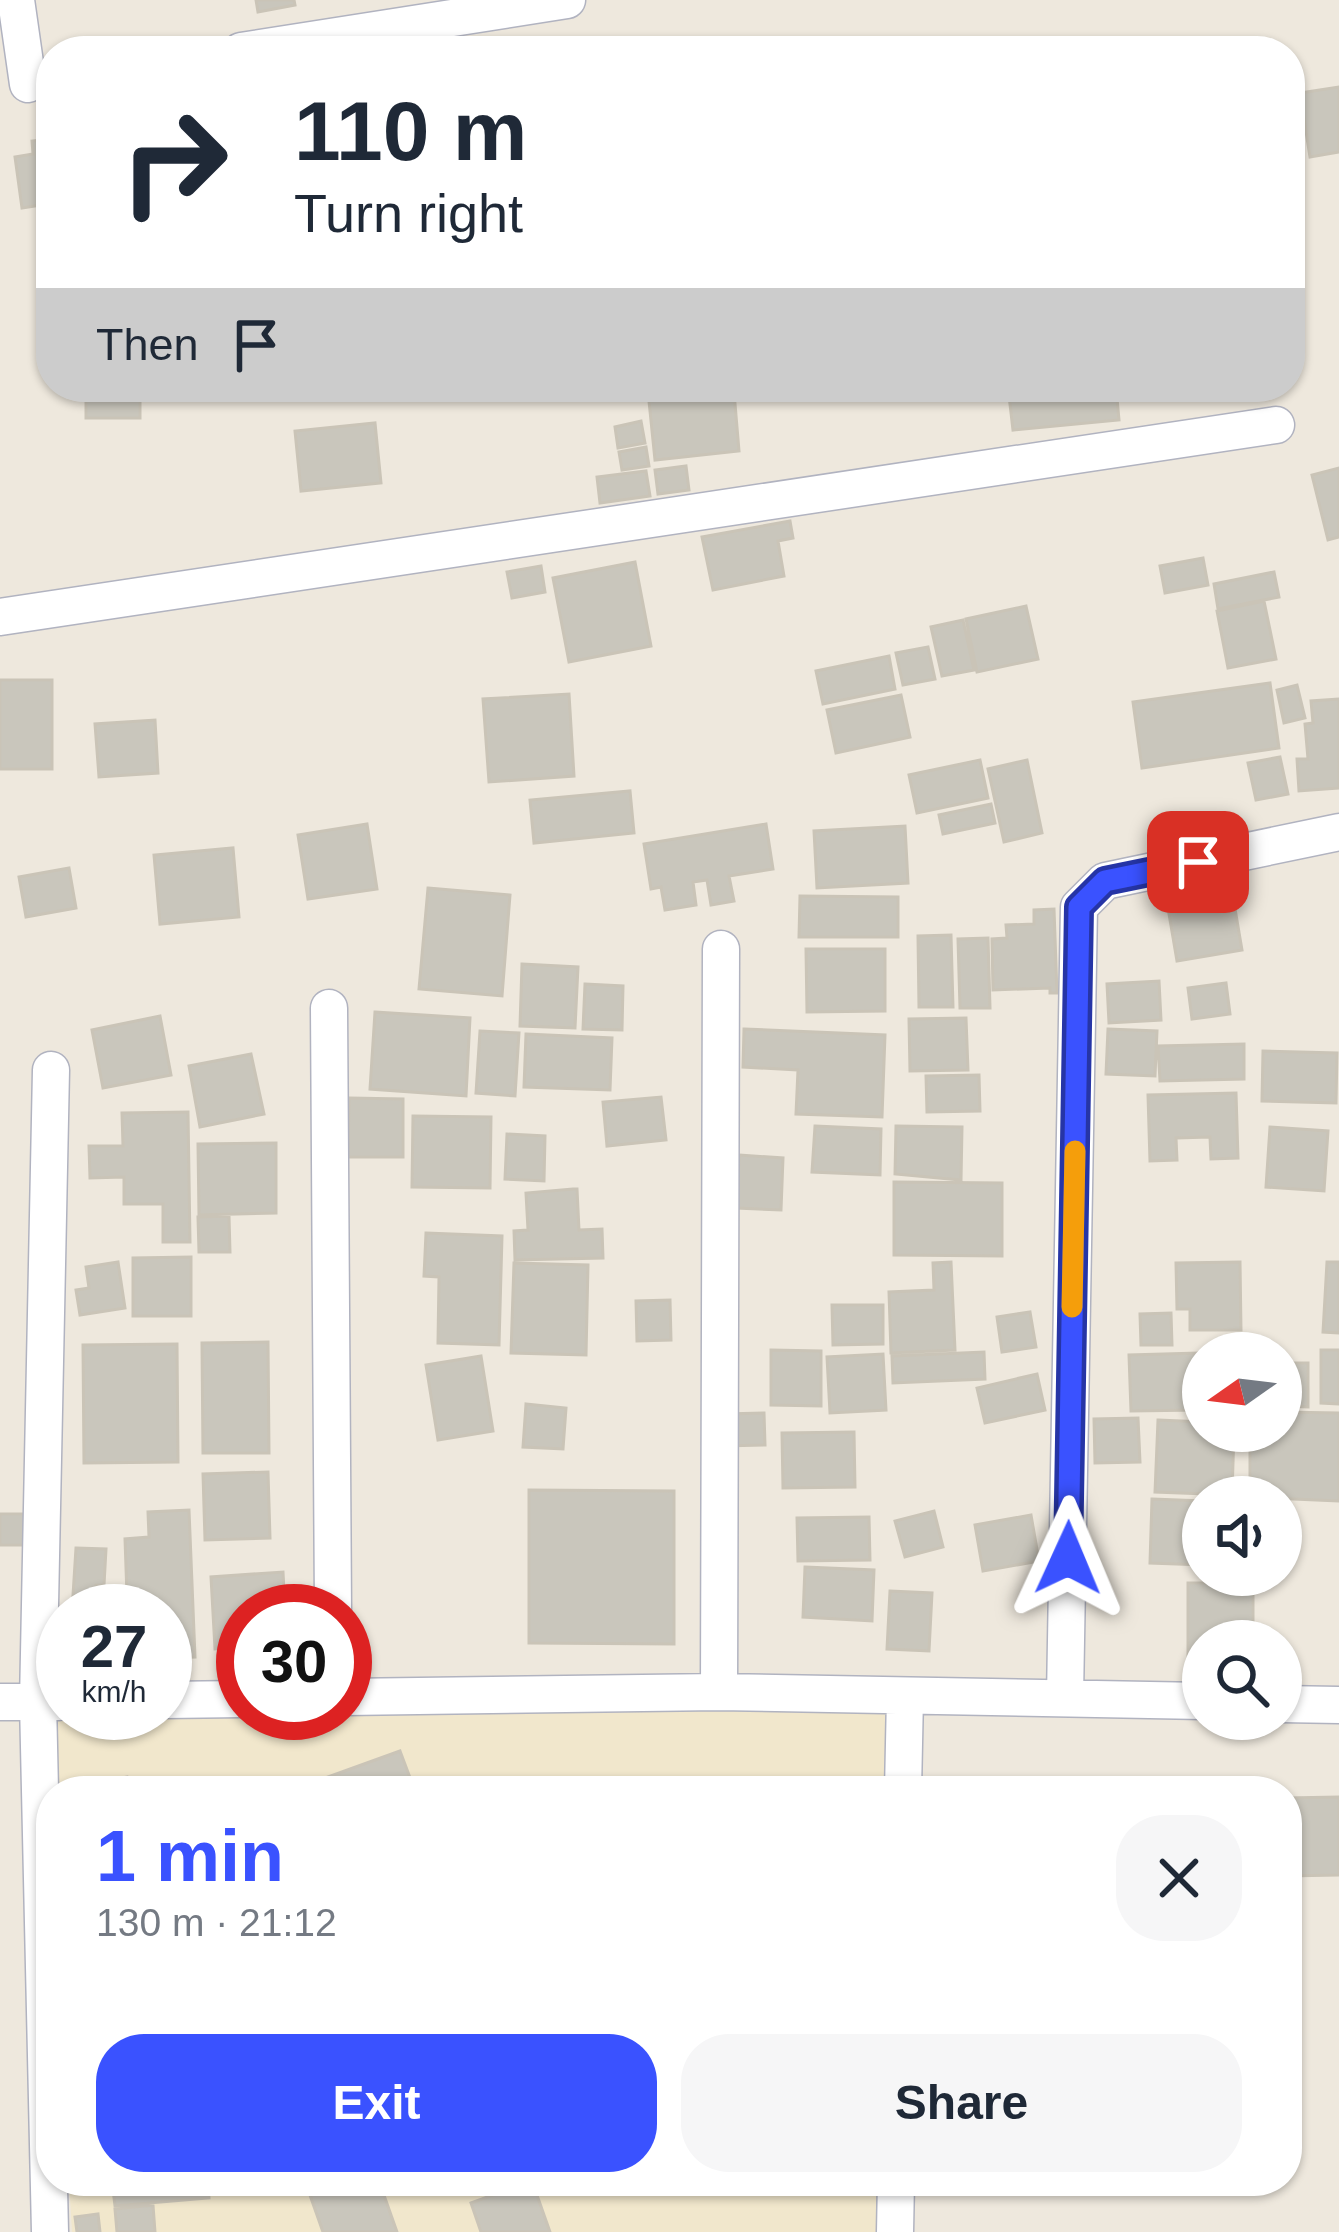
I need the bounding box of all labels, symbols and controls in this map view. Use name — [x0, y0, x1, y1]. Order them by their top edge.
icon: right — [96, 84, 252, 240]
text: 110 m — [294, 84, 528, 178]
text: Turn right — [294, 183, 523, 243]
icon: arrive — [223, 312, 289, 378]
text: Then — [96, 319, 199, 370]
pin — [1147, 811, 1249, 913]
icon: arrive — [1165, 829, 1231, 895]
north arrow — [1182, 1332, 1302, 1452]
map controls — [1182, 1332, 1302, 1740]
button: sound — [1182, 1476, 1302, 1596]
position arrow — [1005, 1495, 1131, 1621]
speed limit sign: 30 — [216, 1584, 372, 1740]
text: 27 — [81, 1613, 147, 1680]
button: search — [1182, 1620, 1302, 1740]
text: km/h — [81, 1675, 147, 1708]
button: close — [1116, 1815, 1242, 1941]
text: 1 min — [96, 1816, 284, 1896]
text: 130 m · 21:12 — [96, 1901, 337, 1944]
button: Exit — [96, 2034, 657, 2172]
button: Share — [681, 2034, 1242, 2172]

